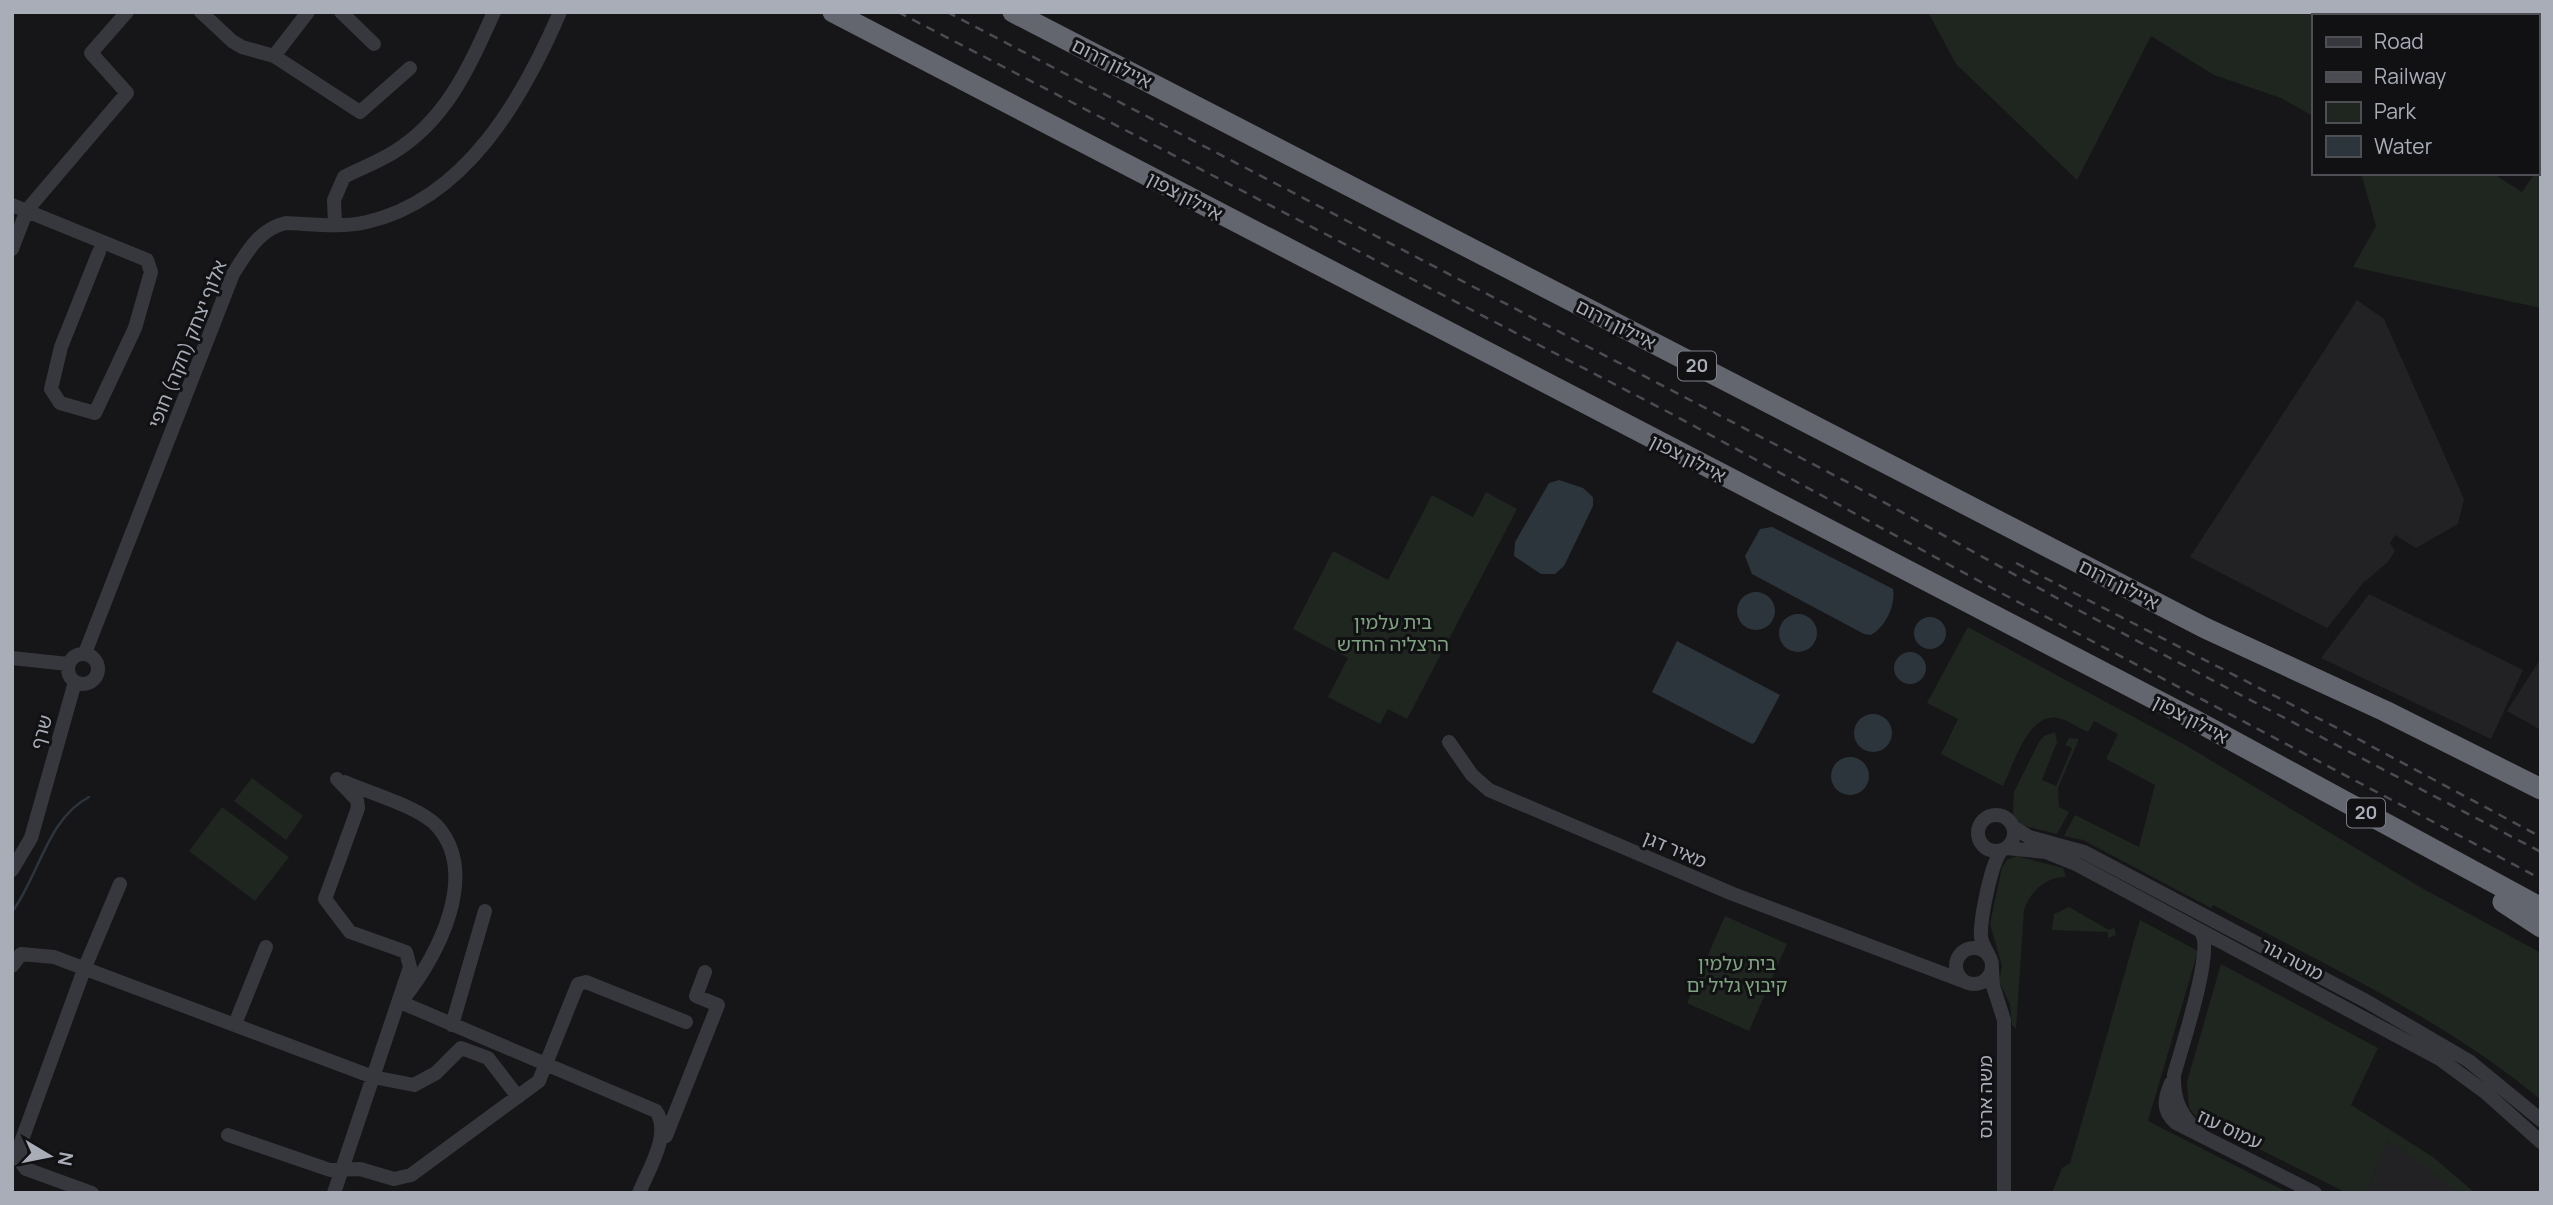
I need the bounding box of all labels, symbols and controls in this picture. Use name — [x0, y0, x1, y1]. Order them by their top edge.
legend — [2312, 14, 2539, 175]
text: Road — [2374, 27, 2424, 55]
street label: איילון דרום — [1068, 32, 1156, 94]
text: Railway — [2374, 62, 2446, 90]
text: Park — [2374, 97, 2416, 125]
text: Water — [2374, 132, 2433, 160]
street label: איילון צפון — [1143, 165, 1227, 227]
street label: אלוף יצחק (חקה) חופי — [141, 256, 233, 432]
street label: איילון דרום — [1572, 293, 1660, 355]
road number: 20 — [1678, 352, 1716, 380]
street label: איילון צפון — [1646, 428, 1730, 488]
street label: איילון דרום — [2075, 553, 2163, 615]
park label: בית עלמין הרצליה החדש — [1337, 609, 1449, 657]
street label: איילון צפון — [2149, 688, 2233, 750]
street label: שרף — [24, 712, 58, 752]
road number: 20 — [2347, 798, 2385, 828]
street label: מאיר דגן — [1639, 824, 1711, 874]
street label: מוטה גור — [2256, 931, 2328, 987]
park label: בית עלמין קיבוץ גליל ים — [1687, 950, 1787, 998]
street label: משה ארנס — [1972, 1055, 1998, 1139]
street label: עמוס עוז — [2193, 1103, 2267, 1155]
north arrow — [14, 1121, 84, 1191]
text: N — [52, 1150, 80, 1168]

